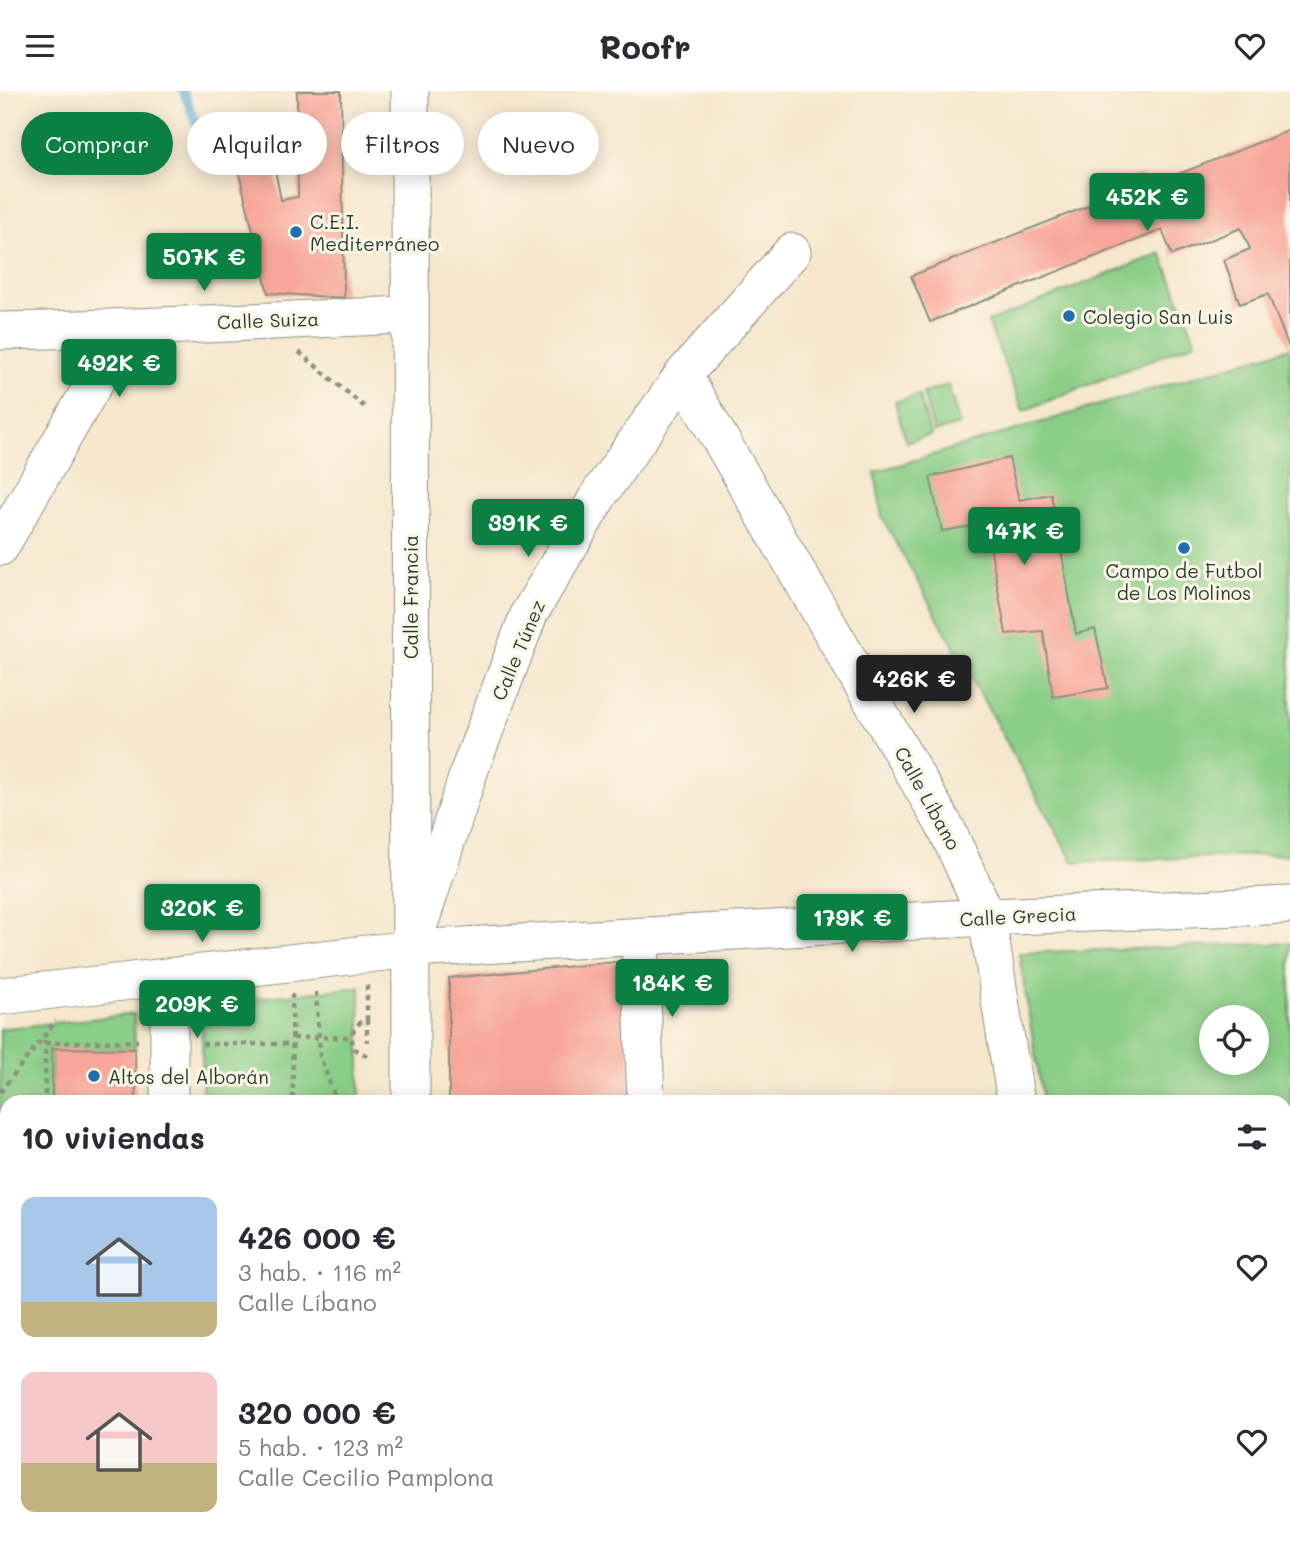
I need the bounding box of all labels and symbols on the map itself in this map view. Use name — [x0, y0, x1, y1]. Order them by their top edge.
pin: 452K € — [1090, 173, 1204, 233]
place label: C.E.I. Mediterráneo — [310, 209, 439, 256]
marker: C.E.I. Mediterráneo — [288, 224, 304, 240]
pin: 507K € — [147, 233, 261, 293]
place label: Colegio San Luis — [1083, 304, 1233, 329]
street label: Calle Suiza — [217, 306, 319, 334]
marker: Colegio San Luis — [1061, 308, 1077, 324]
pin: 492K € — [62, 339, 176, 399]
pin: 391K € — [471, 499, 585, 559]
pin: 147K € — [967, 507, 1081, 567]
street label: Calle Francia — [398, 535, 423, 659]
marker: Campo de Futbol de Los Molinos — [1176, 540, 1192, 556]
place label: Campo de Futbol de Los Molinos — [1105, 558, 1263, 605]
street label: Calle Túnez — [486, 596, 550, 704]
pin: 426K € — [857, 655, 971, 715]
street label: Calle Líbano — [889, 742, 967, 854]
pin: 320K € — [145, 885, 259, 944]
pin: 179K € — [795, 895, 909, 954]
street label: Calle Grecia — [959, 900, 1077, 932]
pin: 184K € — [615, 960, 729, 1019]
pin: 209K € — [140, 981, 254, 1040]
place label: Altos del Alborán — [108, 1064, 269, 1089]
marker: Altos del Alborán — [86, 1068, 102, 1084]

